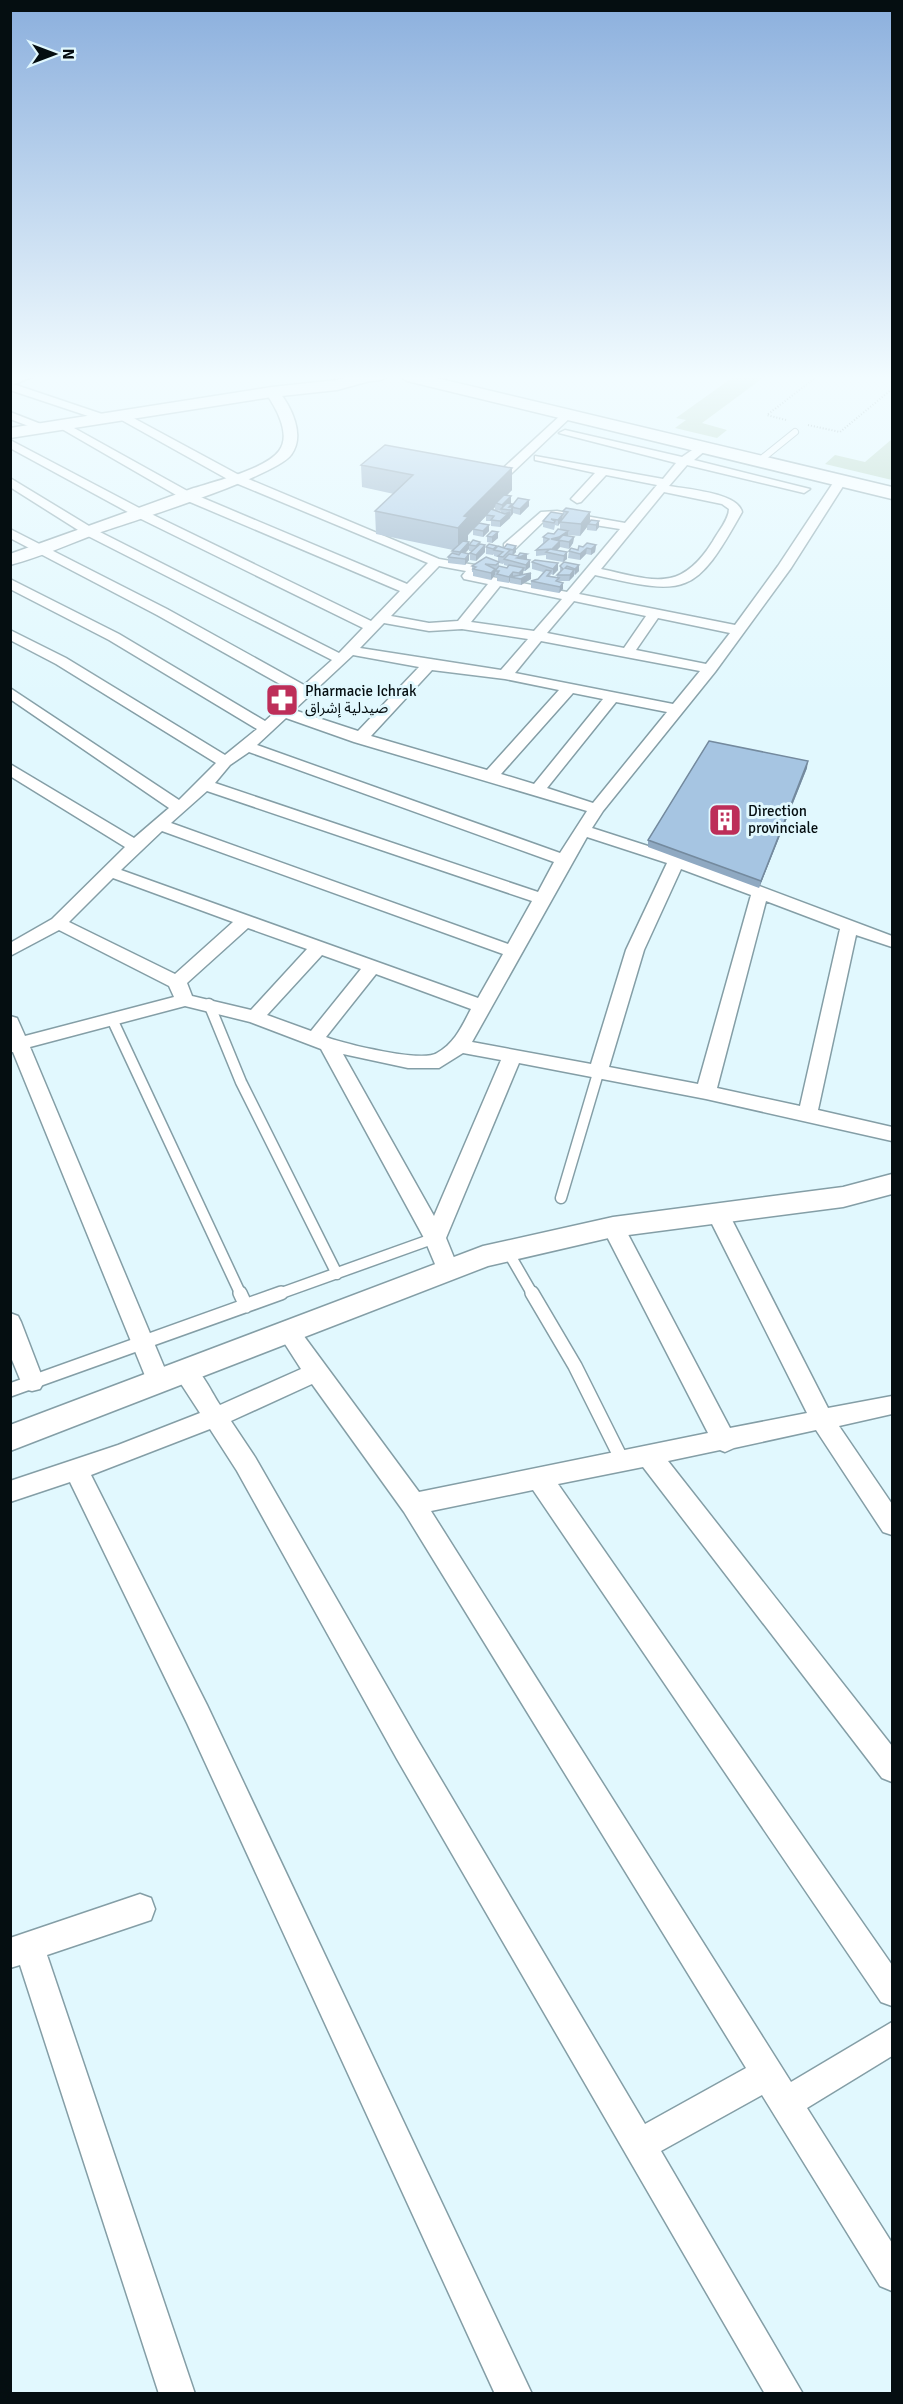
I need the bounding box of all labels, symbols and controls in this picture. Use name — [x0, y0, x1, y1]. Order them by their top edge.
north arrow — [24, 24, 84, 84]
text: N — [58, 48, 78, 60]
pharmacy icon: Pharmacie Ichrak صيدلية إشراق — [264, 682, 300, 718]
place label: Pharmacie Ichrak صيدلية إشراق — [305, 682, 417, 718]
building icon: Direction provinciale — [707, 802, 743, 838]
place label: Direction provinciale — [748, 802, 818, 837]

